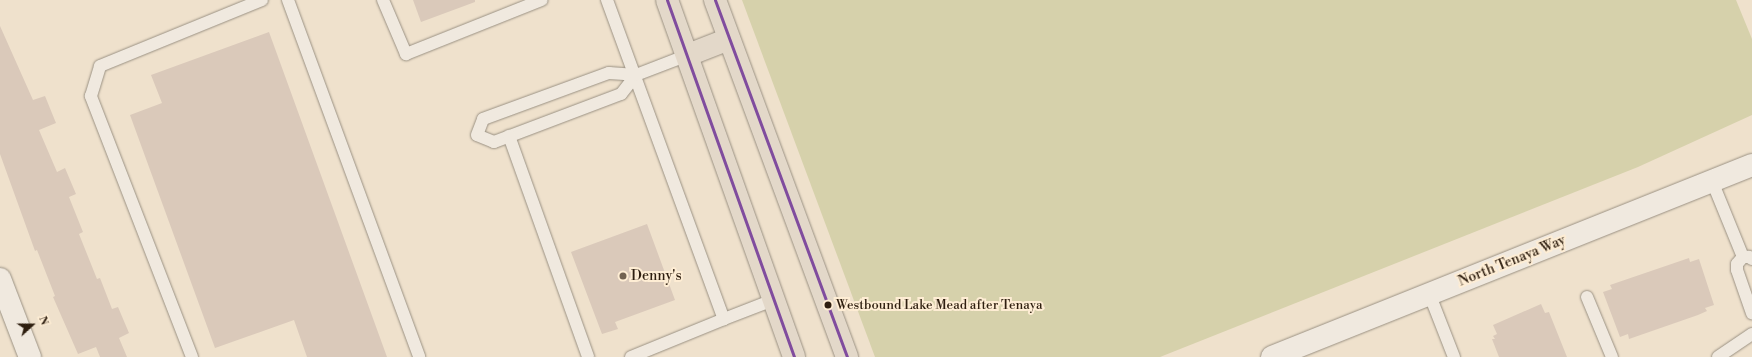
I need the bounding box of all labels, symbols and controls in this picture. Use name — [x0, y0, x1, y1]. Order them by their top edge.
street label: North Tenaya Way — [1456, 232, 1568, 290]
place label: Denny's — [631, 268, 682, 284]
marker: Denny's — [618, 271, 628, 281]
place label: Westbound Lake Mead after Tenaya — [836, 297, 1043, 313]
marker: Westbound Lake Mead after Tenaya — [823, 300, 833, 310]
north arrow — [12, 305, 52, 345]
text: N — [35, 314, 51, 327]

